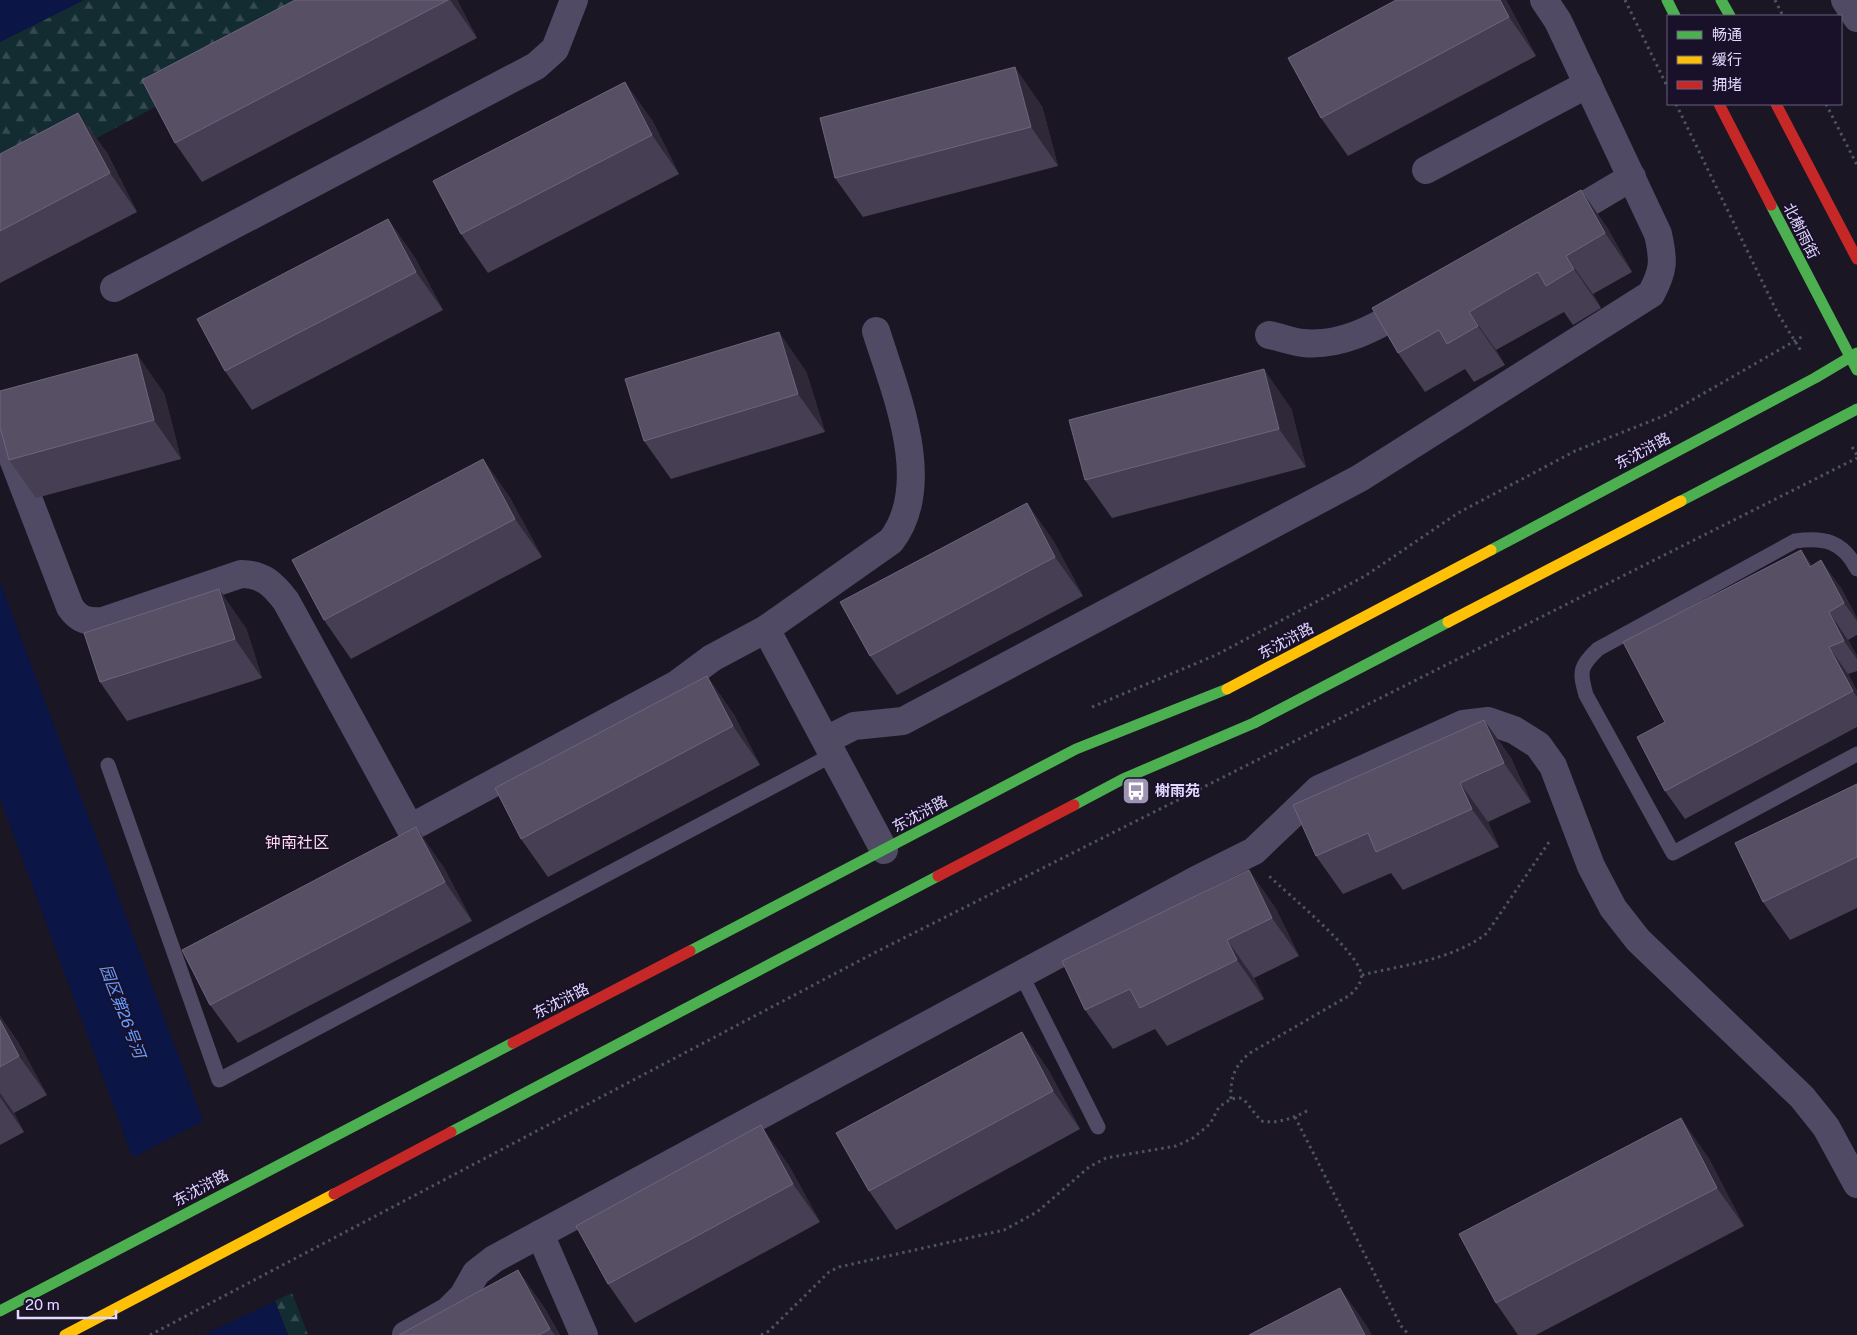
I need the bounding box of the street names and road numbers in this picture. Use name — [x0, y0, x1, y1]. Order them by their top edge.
street label: 北榭雨街 — [1780, 200, 1823, 261]
street label: 东沈浒路 — [1612, 429, 1673, 472]
street label: 东沈浒路 — [1255, 619, 1316, 662]
street label: 东沈浒路 — [889, 792, 950, 835]
street label: 东沈浒路 — [530, 979, 591, 1022]
street label: 东沈浒路 — [170, 1166, 231, 1209]

